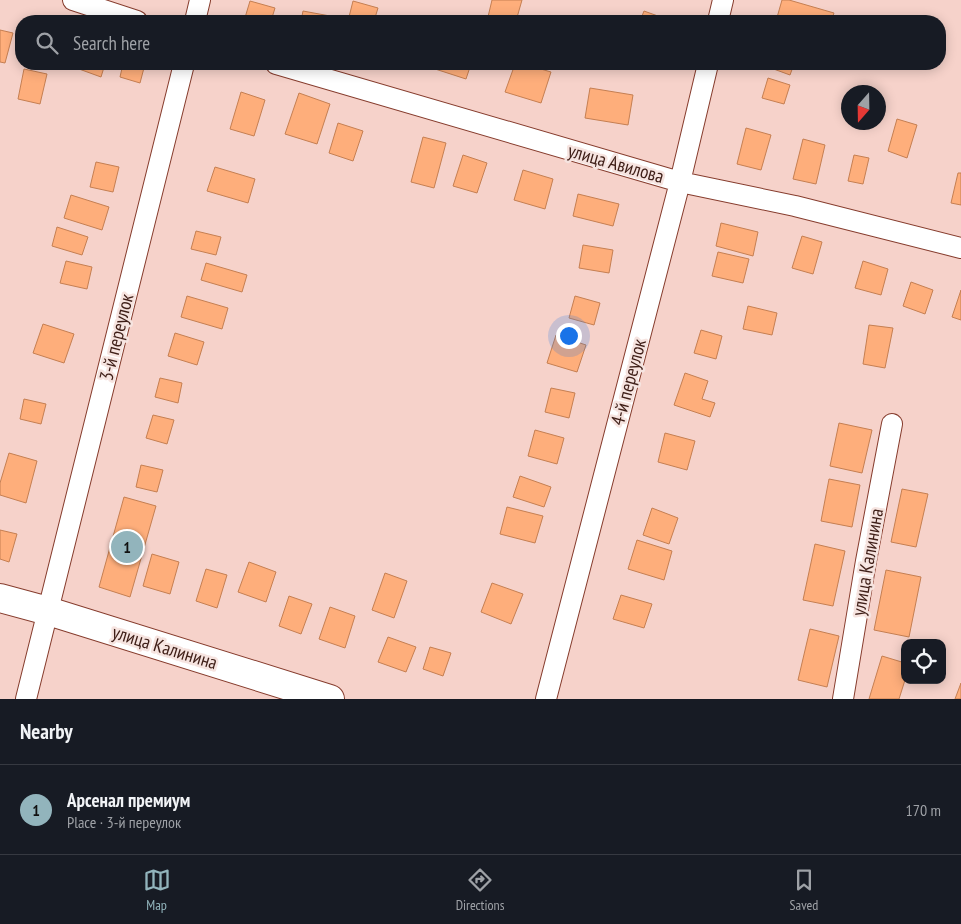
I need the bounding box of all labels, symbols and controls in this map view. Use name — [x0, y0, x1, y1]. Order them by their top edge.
search box — [15, 15, 946, 70]
icon: search — [33, 29, 61, 57]
text: Search here — [73, 31, 150, 55]
north arrow — [841, 85, 886, 130]
street label: улица Авилова — [565, 138, 667, 188]
street label: 3-й переулок — [94, 291, 139, 383]
your location — [556, 323, 582, 349]
street label: 4-й переулок — [605, 336, 651, 428]
street label: улица Калинина — [846, 506, 888, 618]
pin: 1 — [111, 528, 143, 566]
street label: улица Калинина — [110, 620, 220, 674]
map controls — [901, 639, 946, 684]
button: locate — [901, 639, 946, 684]
text: Nearby — [20, 718, 73, 745]
text: Арсенал премиум — [67, 788, 190, 812]
text: 1 — [32, 800, 40, 820]
text: 170 m — [906, 800, 941, 820]
text: Place · 3-й переулок — [67, 812, 181, 832]
tab: Map — [143, 866, 171, 914]
tab: Directions — [456, 866, 504, 914]
tab: Saved — [790, 866, 818, 914]

